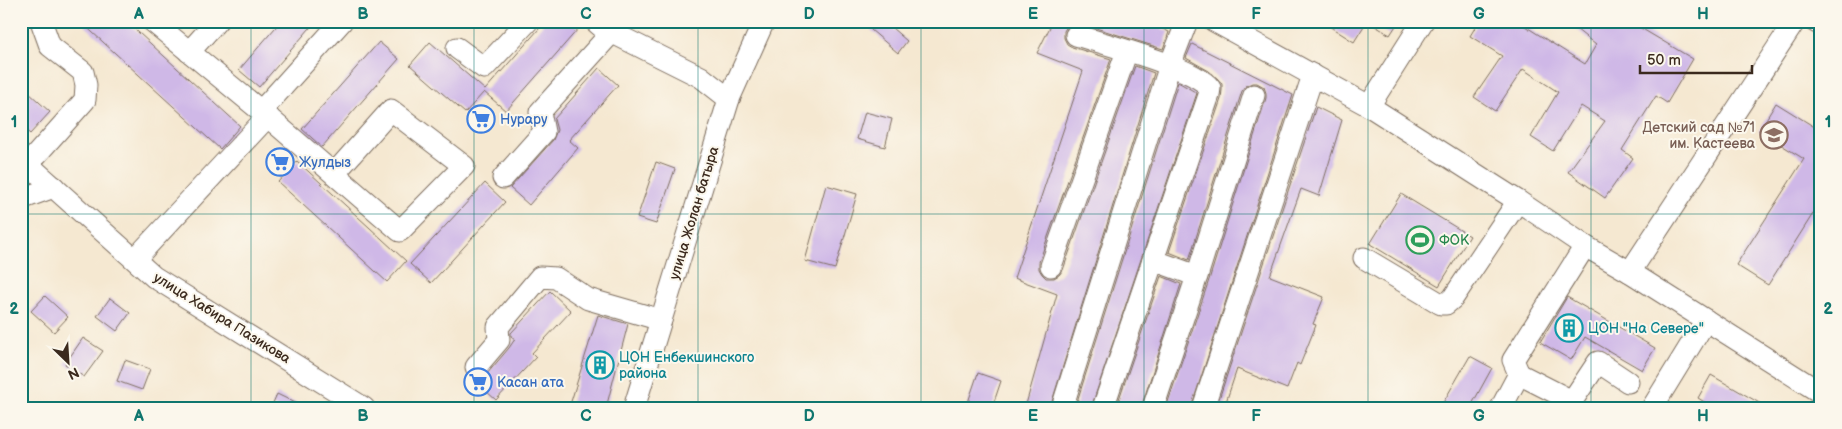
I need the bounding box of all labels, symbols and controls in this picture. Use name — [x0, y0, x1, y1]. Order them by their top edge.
text: A — [133, 5, 144, 24]
text: B — [357, 5, 369, 24]
text: C — [580, 5, 592, 24]
text: D — [803, 5, 815, 24]
text: E — [1028, 5, 1038, 24]
text: F — [1251, 5, 1261, 24]
text: G — [1473, 5, 1485, 24]
text: H — [1697, 5, 1709, 24]
scale bar — [1640, 42, 1752, 74]
text: 50 m — [1647, 51, 1681, 70]
supermarket icon: Нурару — [466, 104, 496, 134]
place label: Нурару — [500, 111, 548, 128]
text: 1 — [11, 113, 17, 132]
text: 1 — [1825, 113, 1831, 132]
place label: Детский сад №71 им. Кастеева — [1642, 119, 1756, 152]
school or university icon: Детский сад №71 им. Кастеева — [1759, 120, 1789, 150]
street label: улица Жолан батыра — [666, 144, 723, 282]
supermarket icon: Жулдыз — [265, 147, 295, 177]
place label: Жулдыз — [299, 154, 351, 171]
sports icon: ФОК — [1405, 225, 1435, 255]
place label: ФОК — [1439, 232, 1470, 249]
street label: улица Хабира Пазикова — [150, 269, 294, 367]
text: 2 — [9, 300, 19, 319]
text: 2 — [1823, 300, 1833, 319]
building icon: ЦОН "На Севере" — [1554, 313, 1584, 343]
place label: ЦОН "На Севере" — [1588, 320, 1704, 337]
north arrow — [42, 336, 92, 386]
place label: ЦОН Енбекшинского района — [619, 349, 754, 382]
building icon: ЦОН Енбекшинского района — [585, 350, 615, 380]
text: N — [65, 363, 82, 383]
supermarket icon: Касан ата — [463, 367, 493, 397]
place label: Касан ата — [497, 374, 565, 391]
text: A — [133, 407, 144, 426]
text: B — [357, 407, 369, 426]
text: C — [580, 407, 592, 426]
text: D — [803, 407, 815, 426]
text: E — [1028, 407, 1038, 426]
text: F — [1251, 407, 1261, 426]
text: G — [1473, 407, 1485, 426]
text: H — [1697, 407, 1709, 426]

